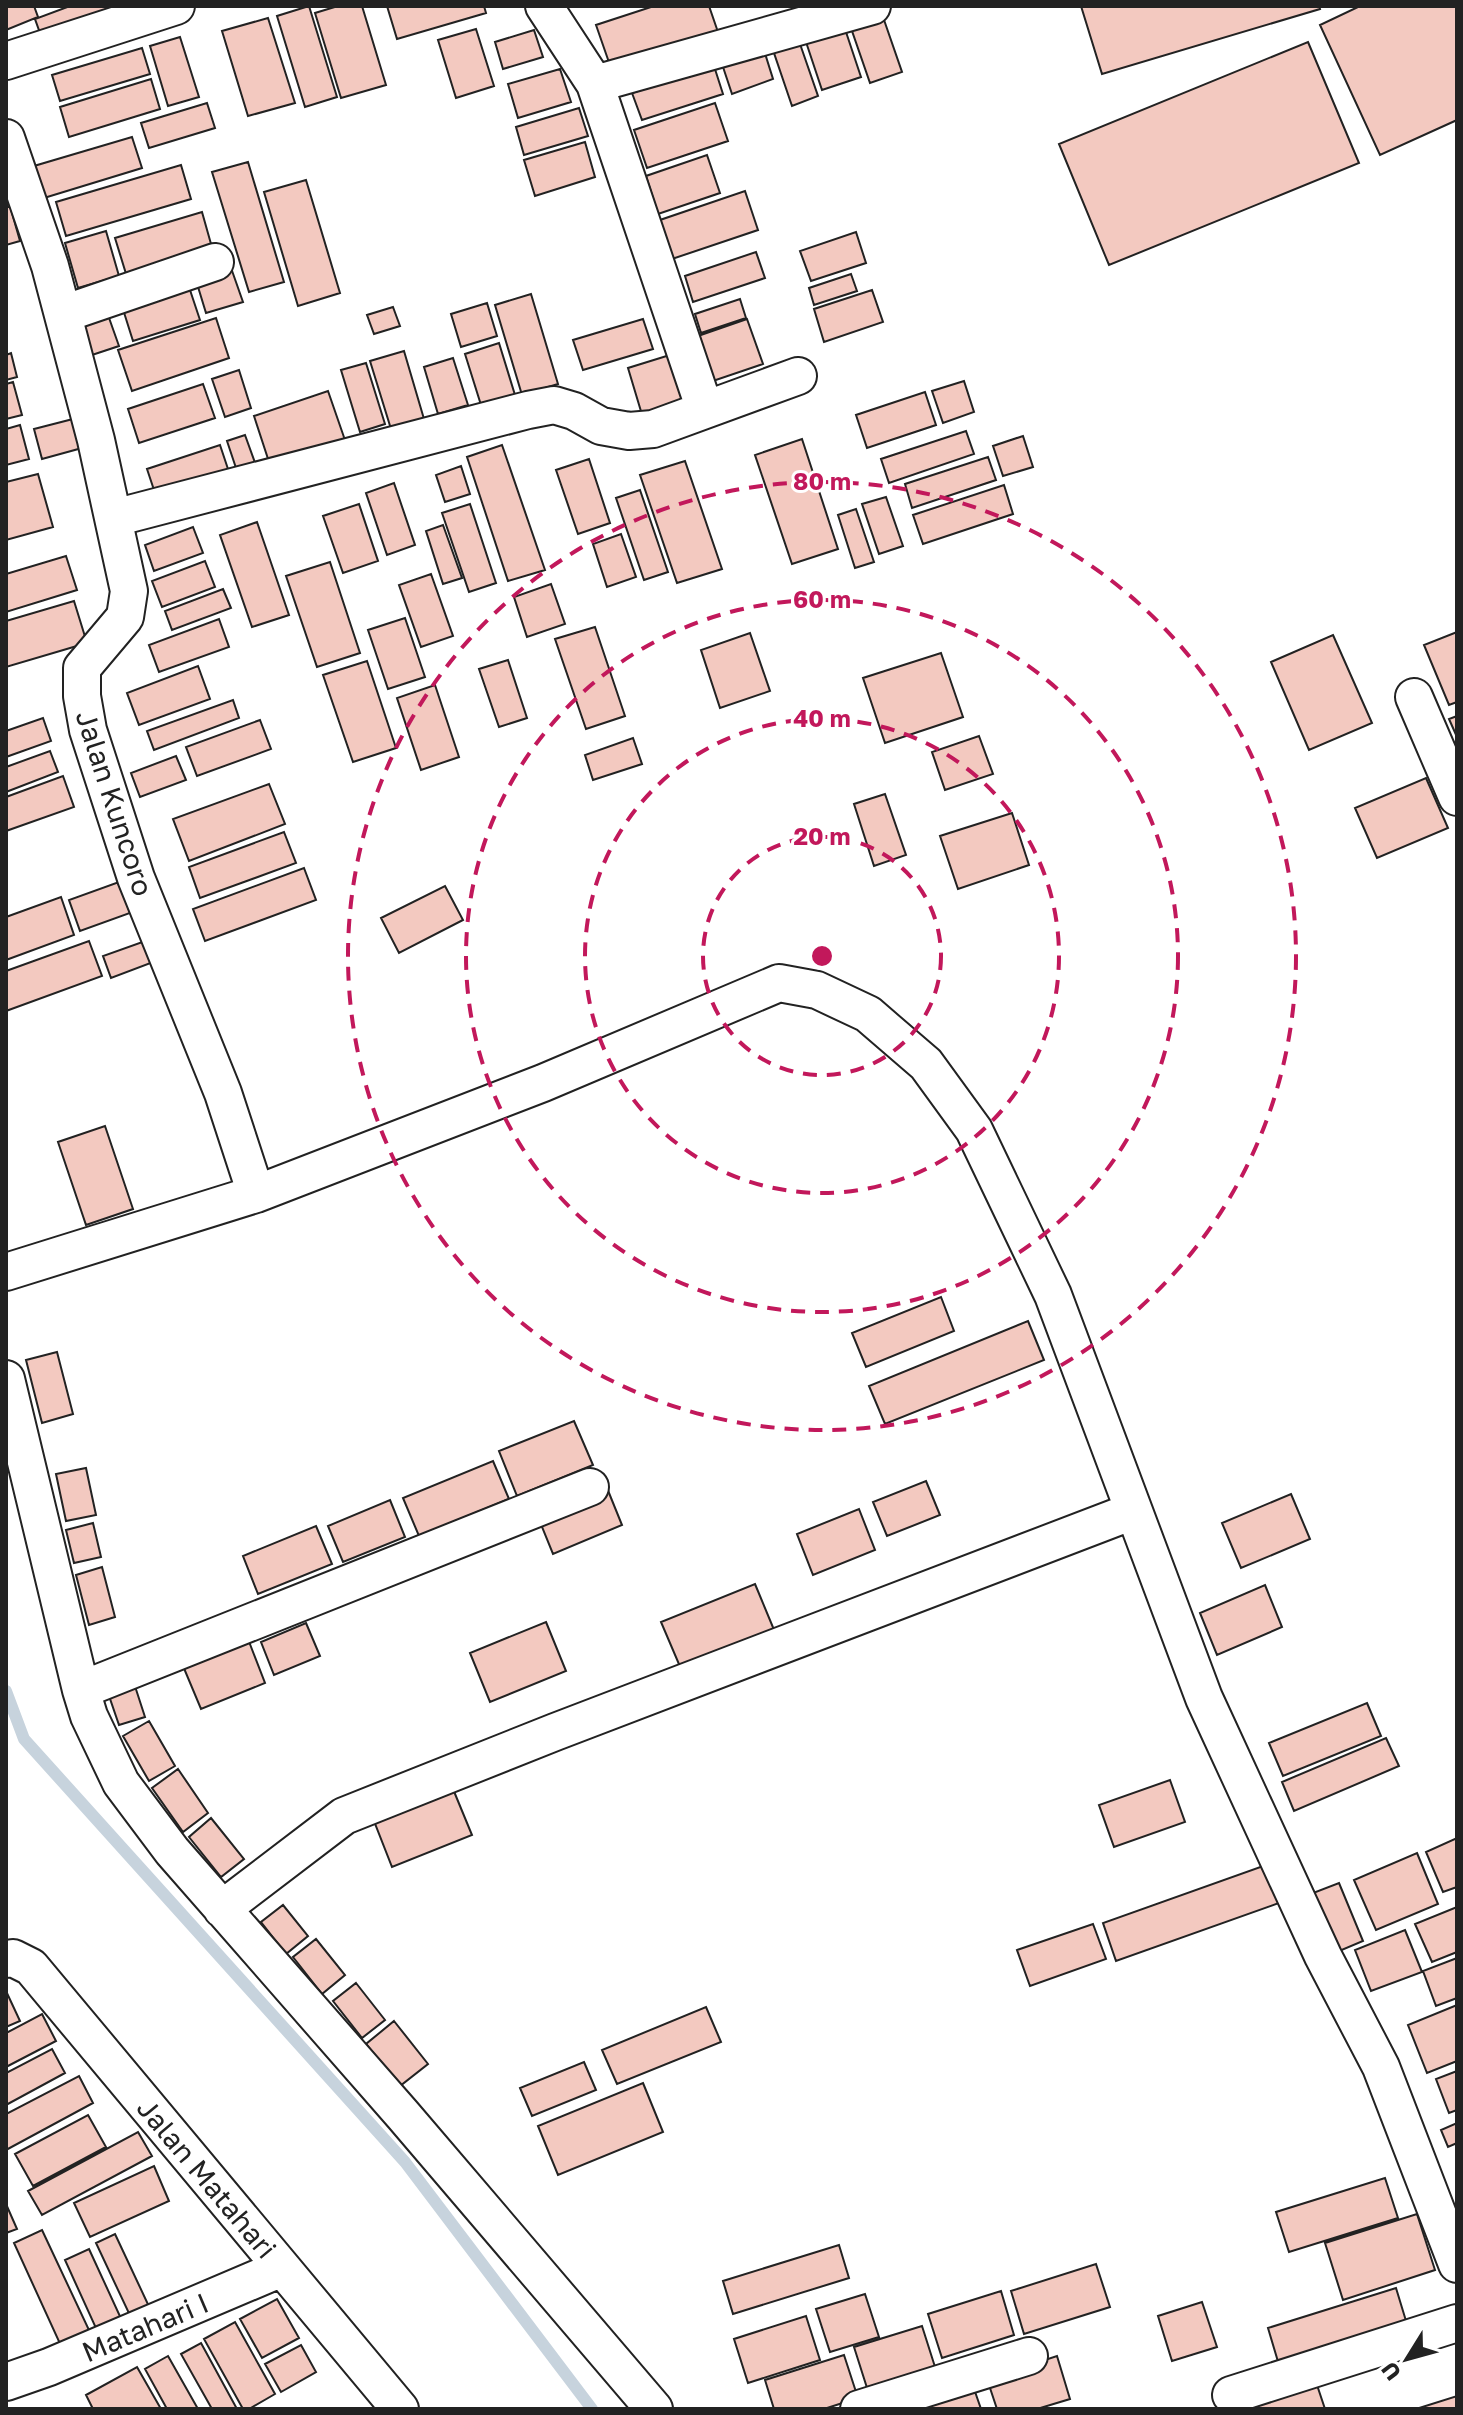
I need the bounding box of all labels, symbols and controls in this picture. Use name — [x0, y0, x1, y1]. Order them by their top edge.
text: 80 m — [793, 466, 851, 495]
text: 60 m — [793, 584, 851, 613]
text: 40 m — [793, 703, 851, 732]
street label: Jalan Kuncoro — [70, 706, 160, 900]
text: 20 m — [793, 821, 851, 850]
centre of rings — [808, 942, 836, 970]
street label: Jalan Matahari — [131, 2091, 283, 2265]
street label: Matahari I — [77, 2286, 213, 2368]
north arrow — [1367, 2319, 1447, 2399]
text: U — [1375, 2357, 1406, 2386]

